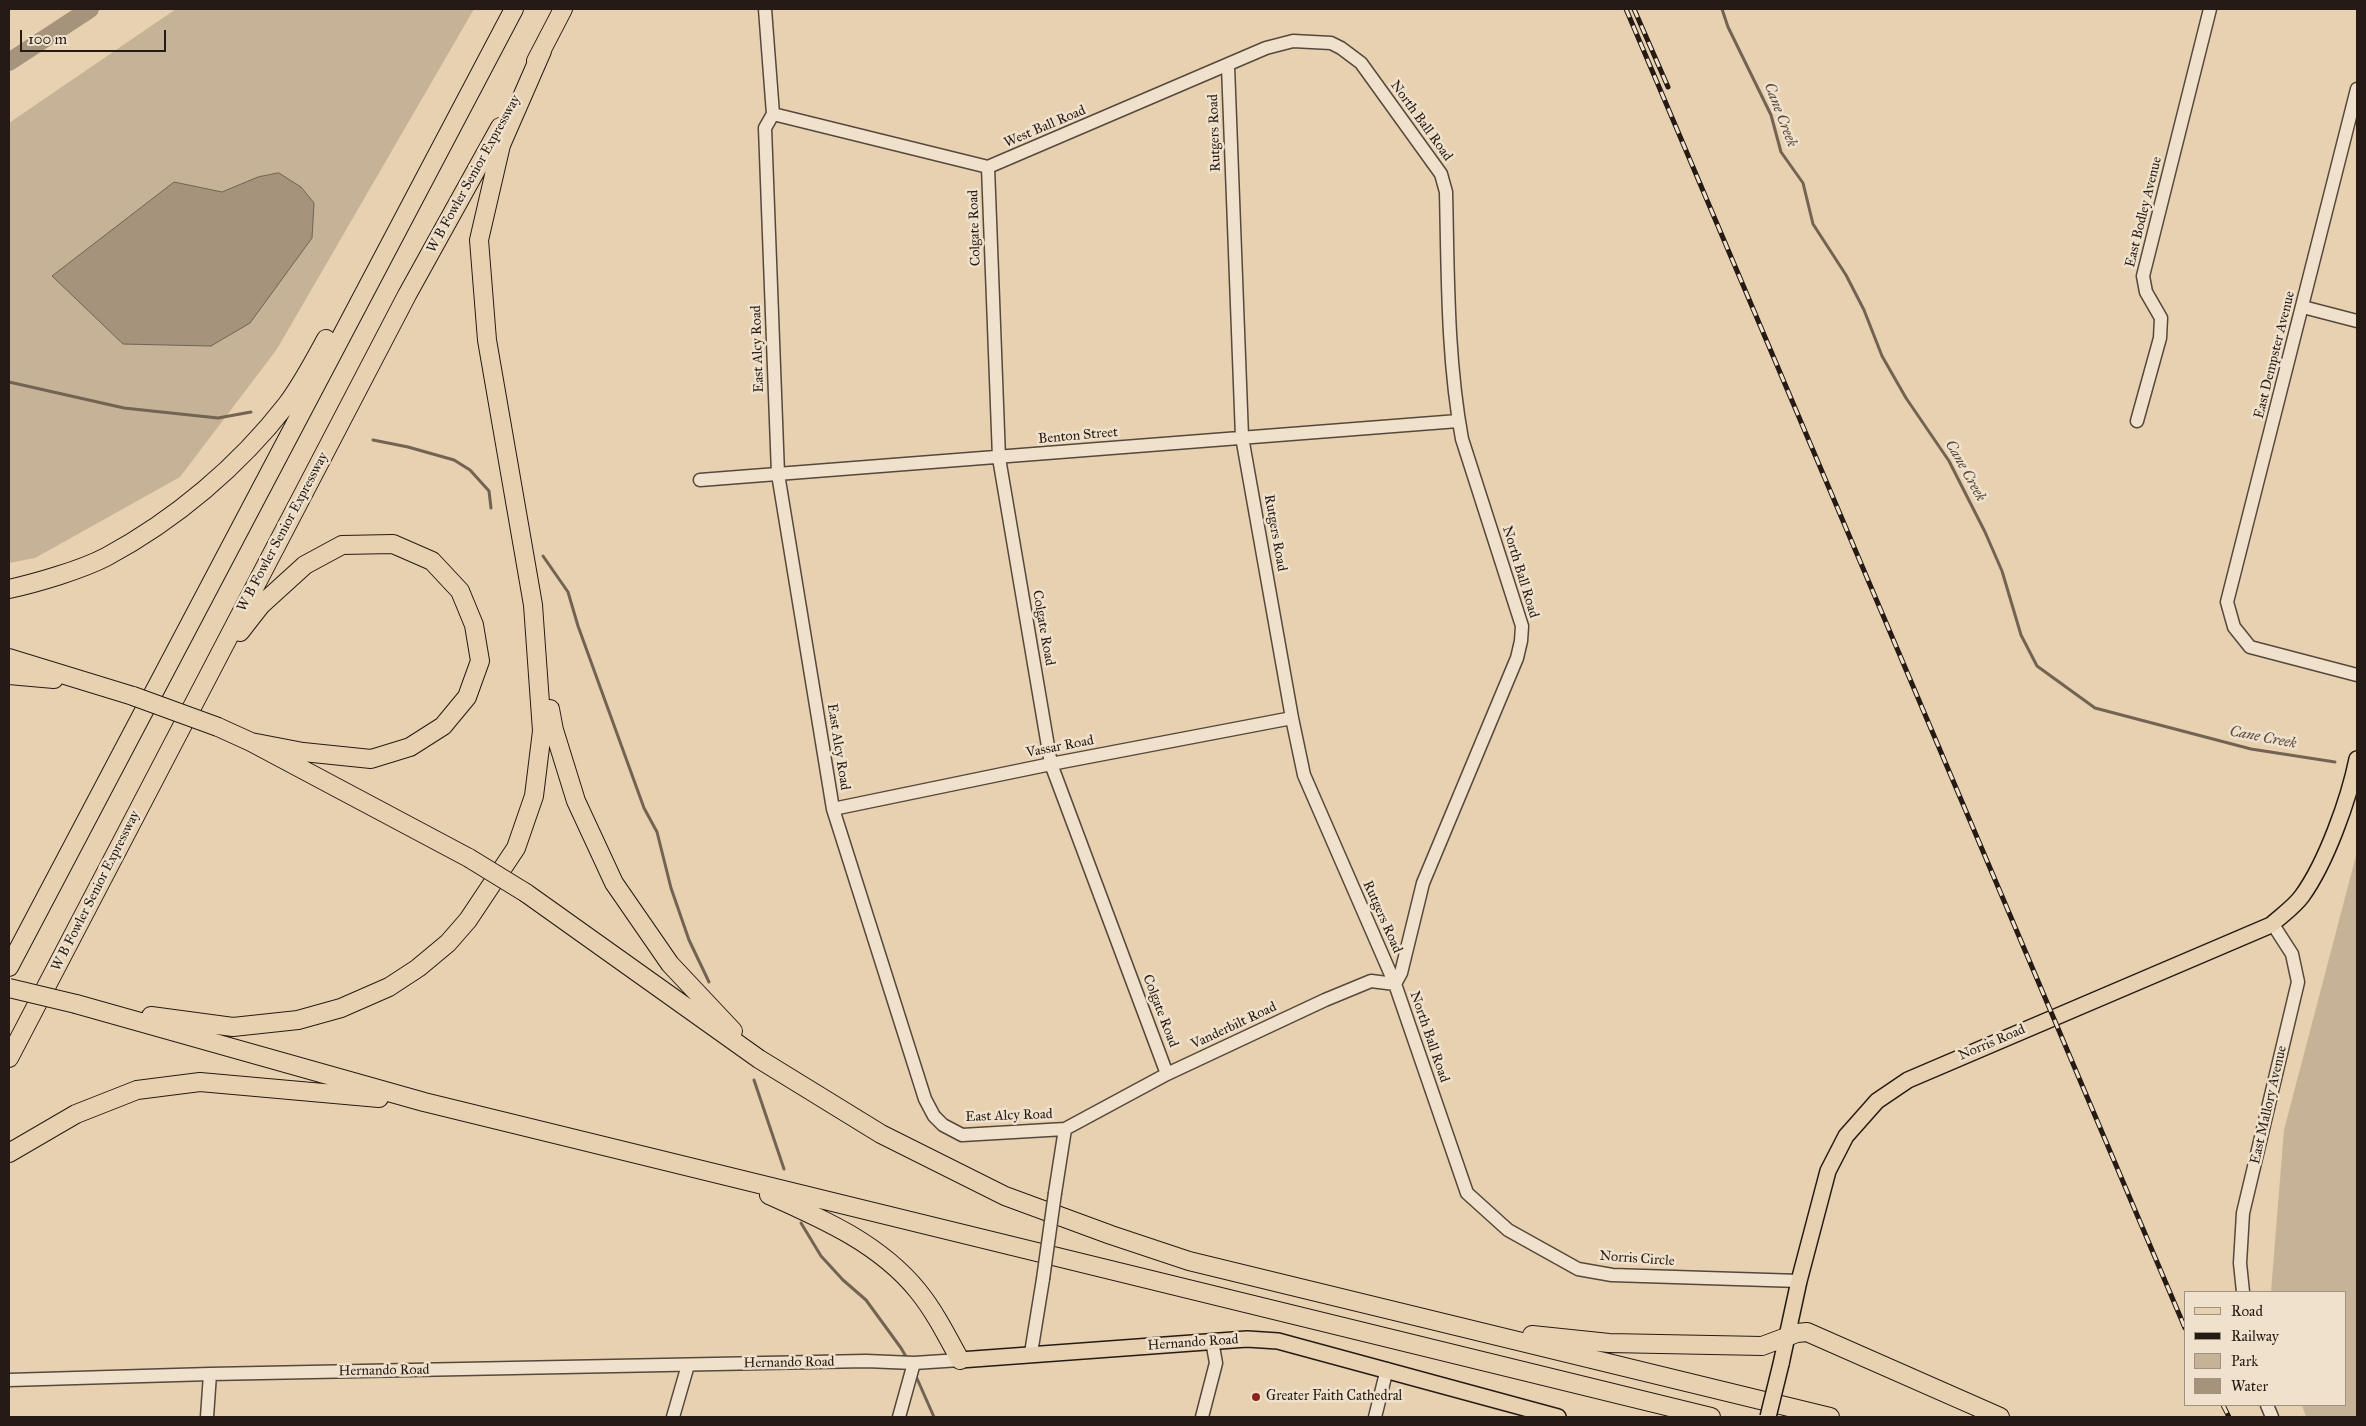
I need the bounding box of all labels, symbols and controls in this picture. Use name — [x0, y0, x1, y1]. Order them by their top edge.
scale bar — [22, 20, 169, 52]
text: 100 m — [28, 30, 67, 48]
street label: North Ball Road — [1386, 77, 1456, 165]
water label: Cane Creek — [1759, 80, 1801, 150]
street label: W B Fowler Senior Expressway — [424, 92, 524, 256]
street label: Rutgers Road — [1205, 94, 1225, 172]
street label: West Ball Road — [1002, 102, 1088, 152]
street label: East Bodley Avenue — [2122, 155, 2166, 269]
street label: Colgate Road — [965, 189, 985, 267]
street label: East Dempster Avenue — [2251, 289, 2299, 421]
street label: East Alcy Road — [748, 305, 768, 393]
street label: Benton Street — [1037, 424, 1119, 448]
water label: Cane Creek — [1941, 437, 1989, 505]
street label: W B Fowler Senior Expressway — [234, 450, 332, 614]
street label: Rutgers Road — [1260, 493, 1290, 573]
street label: North Ball Road — [1498, 524, 1542, 620]
street label: Colgate Road — [1028, 589, 1058, 667]
street label: East Alcy Road — [823, 702, 853, 792]
water label: Cane Creek — [2228, 723, 2298, 753]
street label: Vassar Road — [1025, 732, 1095, 762]
street label: W B Fowler Senior Expressway — [48, 808, 144, 974]
street label: Rutgers Road — [1359, 878, 1405, 956]
street label: Colgate Road — [1138, 972, 1182, 1050]
street label: North Ball Road — [1406, 989, 1452, 1085]
street label: Vanderbilt Road — [1189, 999, 1279, 1053]
street label: Norris Road — [1956, 1021, 2028, 1065]
street label: East Mallory Avenue — [2247, 1044, 2291, 1166]
street label: East Alcy Road — [965, 1106, 1053, 1126]
street label: Norris Circle — [1599, 1248, 1675, 1270]
legend — [2184, 1291, 2346, 1406]
text: Road — [2231, 1302, 2263, 1320]
text: Railway — [2231, 1327, 2279, 1345]
street label: Hernando Road — [1147, 1331, 1239, 1355]
text: Park — [2231, 1352, 2258, 1370]
street label: Hernando Road — [743, 1354, 835, 1372]
street label: Hernando Road — [338, 1362, 430, 1380]
text: Water — [2231, 1377, 2268, 1395]
place label: Greater Faith Cathedral — [1266, 1389, 1402, 1405]
marker: Greater Faith Cathedral — [1250, 1391, 1262, 1403]

